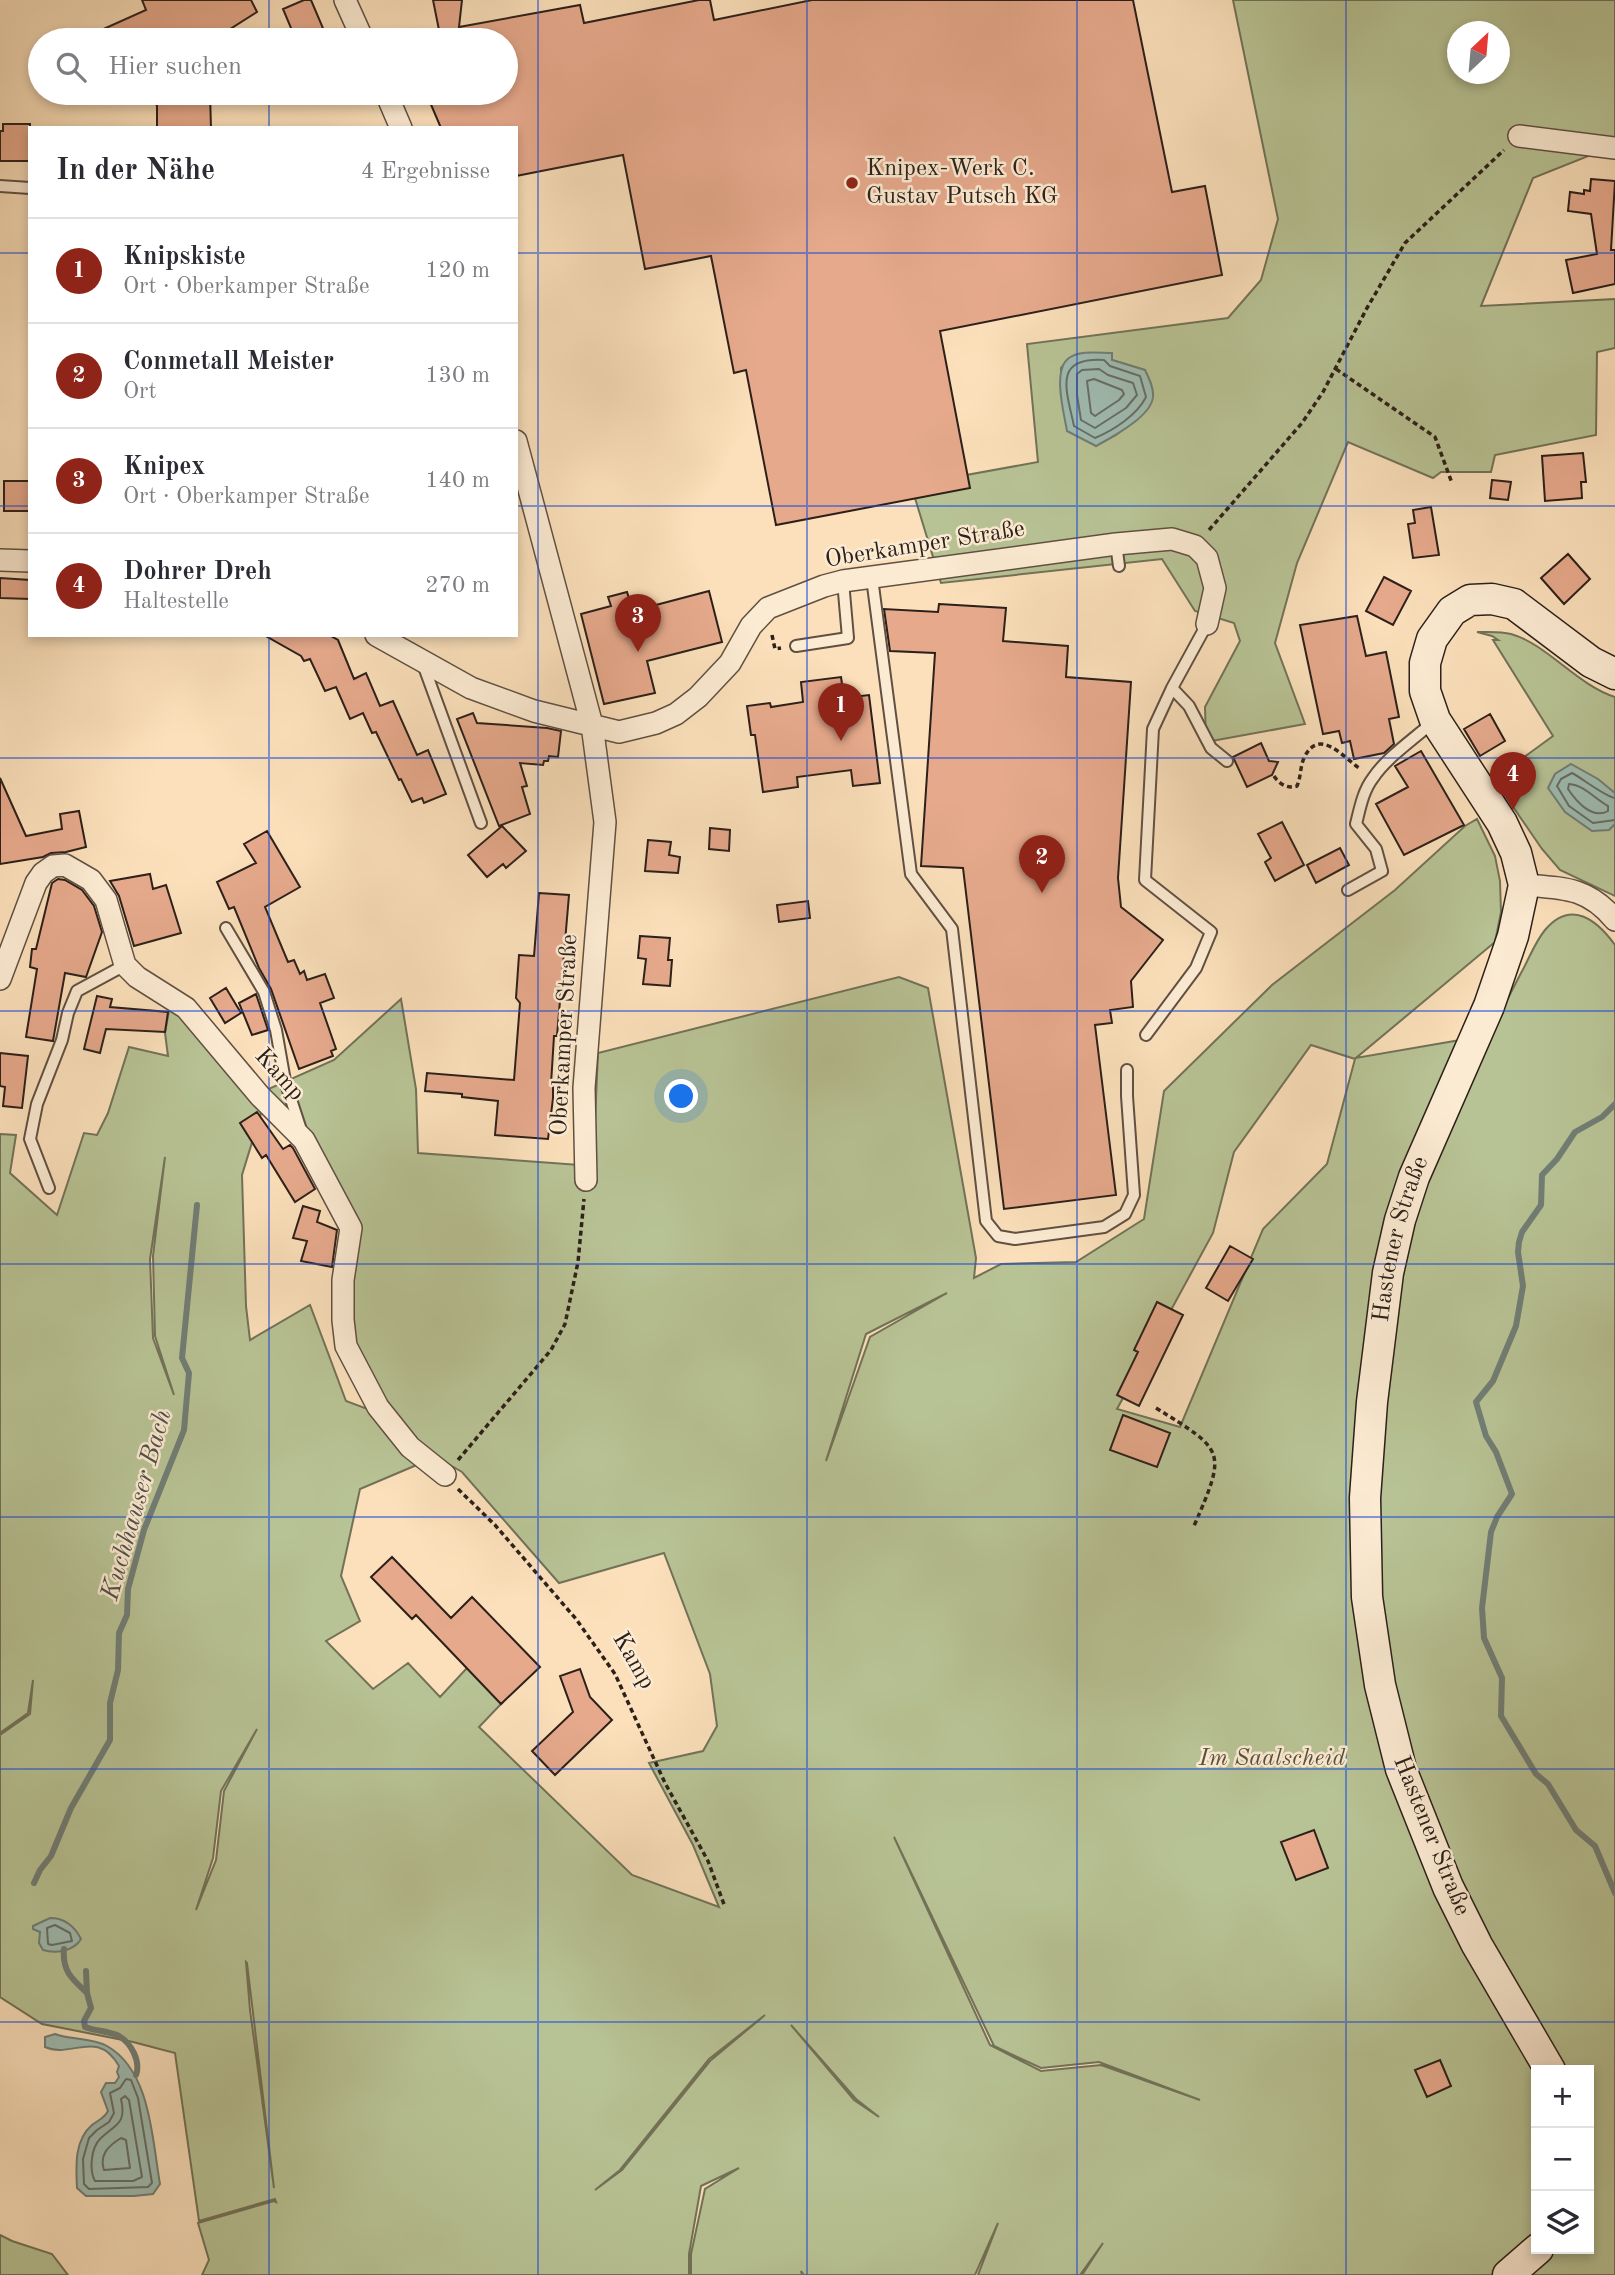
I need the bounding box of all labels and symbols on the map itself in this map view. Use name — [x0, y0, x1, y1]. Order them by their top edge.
north arrow — [1447, 21, 1510, 84]
place label: Knipex-Werk C. Gustav Putsch KG — [866, 157, 1058, 209]
marker: Knipex-Werk C. Gustav Putsch KG — [844, 175, 860, 191]
street label: Oberkamper Straße — [823, 517, 1027, 573]
pin: 3 — [615, 594, 661, 652]
pin: 1 — [818, 683, 864, 741]
pin: 4 — [1490, 752, 1536, 810]
pin: 2 — [1019, 835, 1065, 893]
street label: Oberkamper Straße — [548, 933, 582, 1137]
street label: Kamp — [250, 1044, 308, 1106]
your location — [664, 1079, 698, 1113]
street label: Hastener Straße — [1370, 1153, 1433, 1323]
water label: Kuchhauser Bach — [97, 1407, 177, 1604]
street label: Kamp — [607, 1628, 659, 1694]
park label: Im Saalscheid — [1198, 1747, 1345, 1771]
street label: Hastener Straße — [1388, 1753, 1474, 1919]

